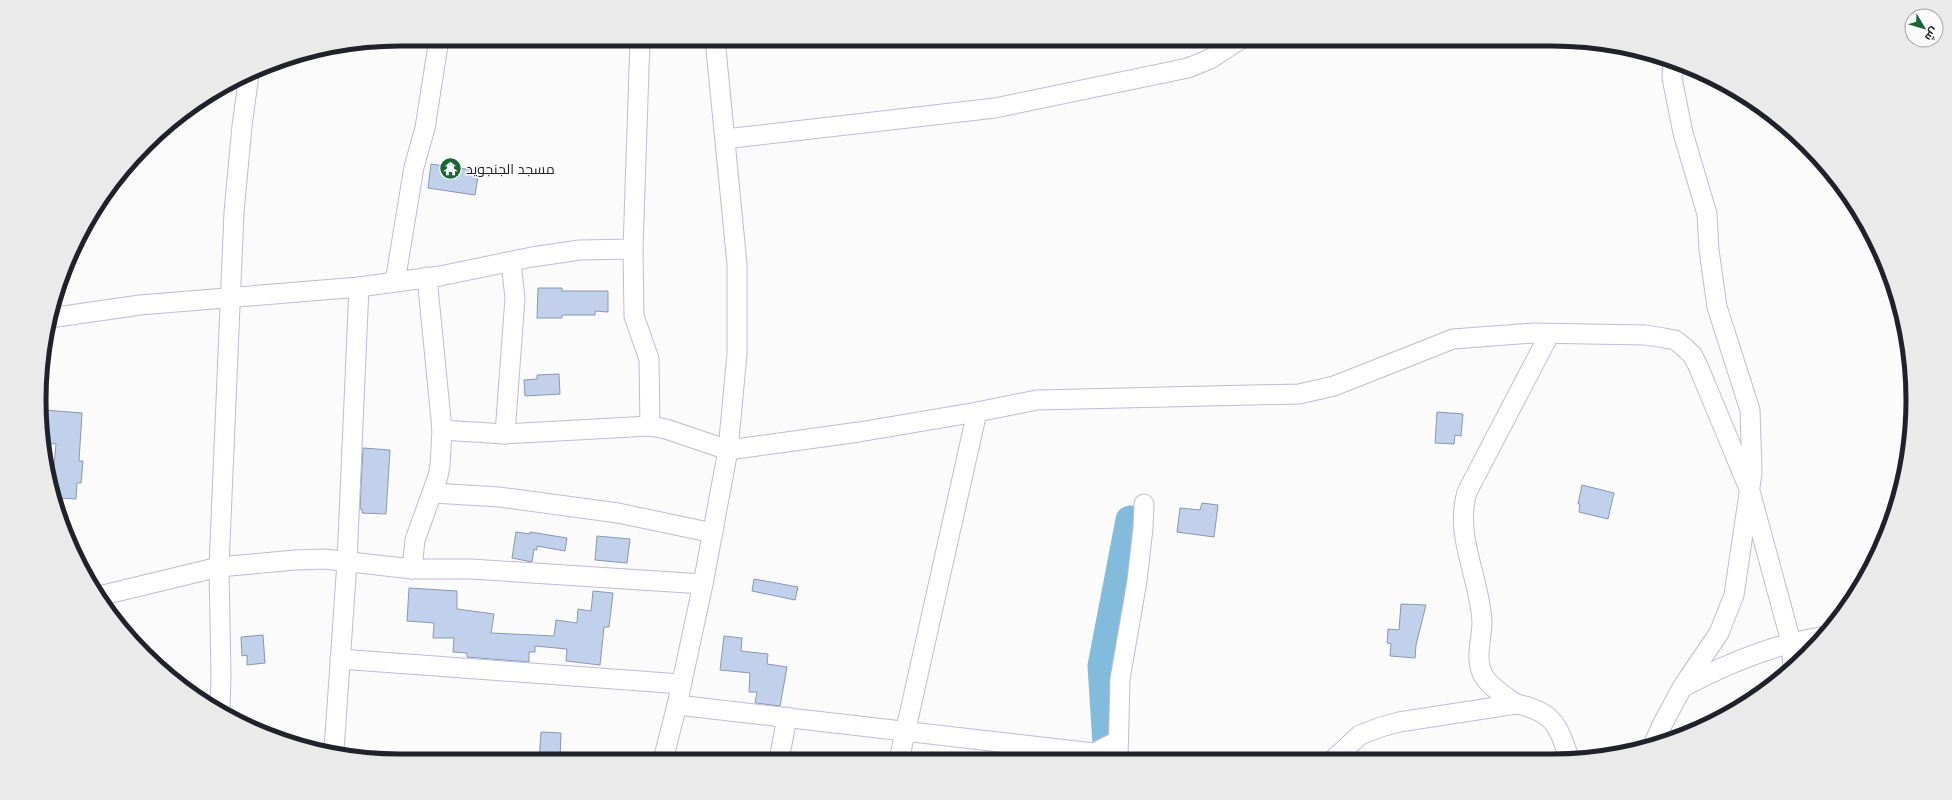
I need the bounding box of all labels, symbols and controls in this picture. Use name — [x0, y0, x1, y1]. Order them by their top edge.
north arrow — [1904, 8, 1944, 48]
text: ش — [1922, 24, 1942, 44]
temple icon: مسجد الجنجويد — [437, 156, 463, 182]
place label: مسجد الجنجويد — [466, 160, 555, 178]

